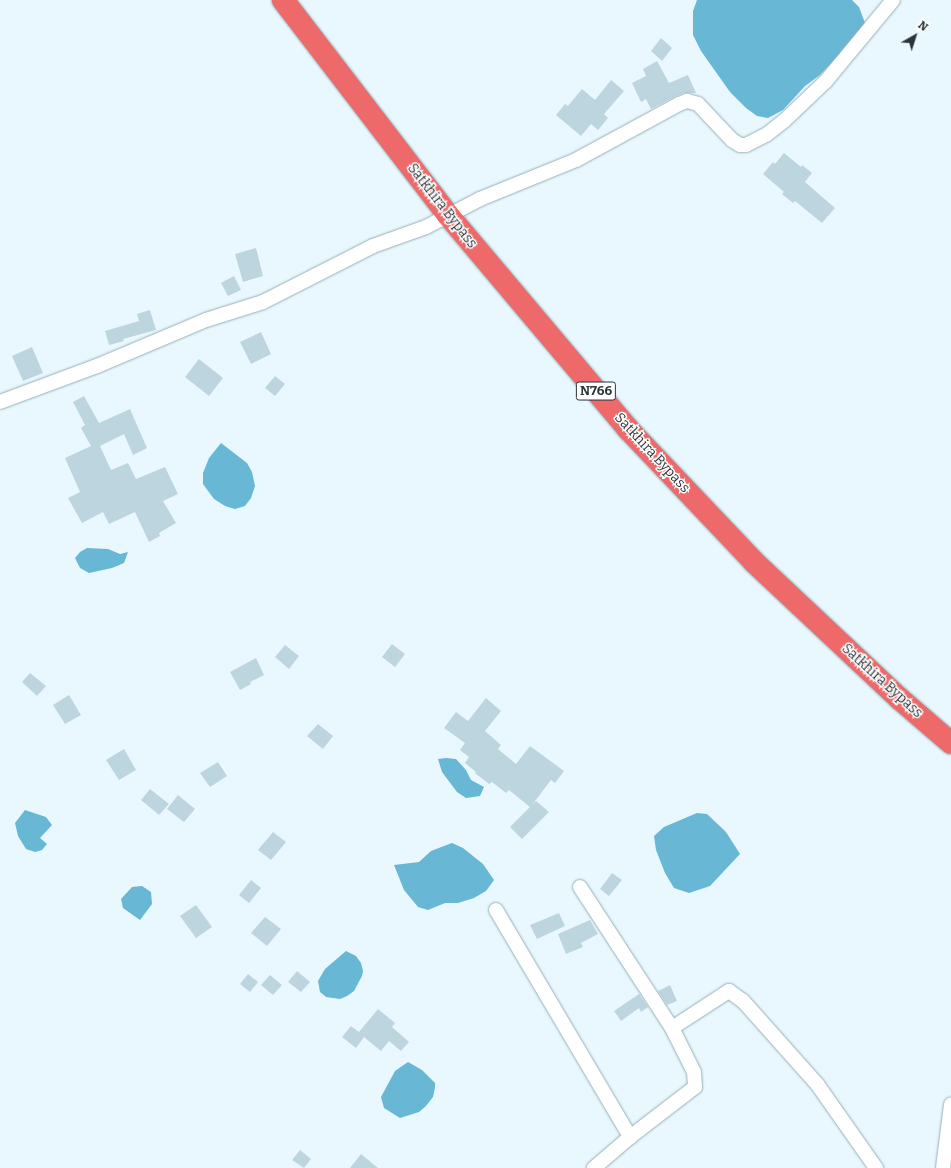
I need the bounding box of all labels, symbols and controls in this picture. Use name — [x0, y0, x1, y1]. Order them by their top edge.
north arrow — [895, 16, 935, 56]
text: N — [915, 19, 930, 34]
street label: Satkhira Bypass — [404, 160, 480, 252]
road number: N766 — [575, 380, 617, 402]
street label: Satkhira Bypass — [611, 410, 693, 496]
street label: Satkhira Bypass — [838, 640, 926, 722]

